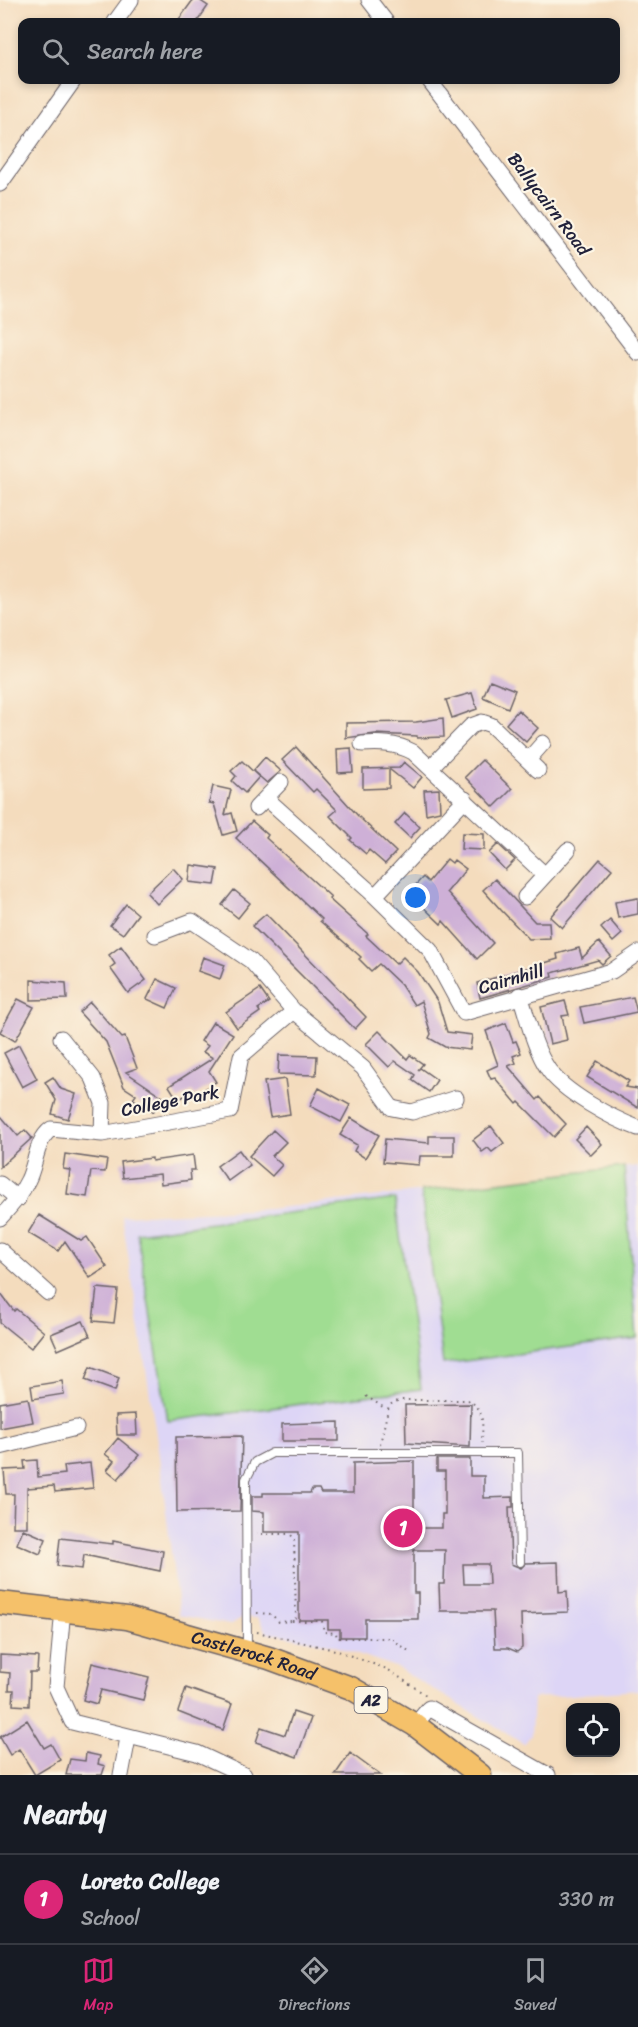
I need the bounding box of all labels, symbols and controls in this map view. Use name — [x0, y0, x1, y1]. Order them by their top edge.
search box — [18, 18, 620, 84]
text: Search here — [87, 32, 203, 71]
icon: search — [39, 35, 72, 68]
street label: Ballycairn Road — [499, 145, 600, 264]
your location — [401, 883, 430, 912]
street label: Cairnhill — [474, 954, 548, 1004]
street label: College Park — [118, 1076, 222, 1126]
pin: 1 — [384, 1506, 422, 1550]
street label: Castlerock Road — [188, 1621, 322, 1690]
road number: A2 — [354, 1687, 388, 1713]
map controls — [566, 1703, 620, 1757]
button: locate — [566, 1703, 620, 1757]
text: Nearby — [24, 1791, 106, 1837]
text: Loreto College — [81, 1862, 219, 1901]
text: 1 — [39, 1882, 48, 1917]
text: 330 m — [559, 1882, 614, 1917]
text: School — [81, 1901, 140, 1936]
tab: Map — [82, 1954, 115, 2019]
tab: Directions — [279, 1954, 350, 2019]
tab: Saved — [514, 1954, 556, 2019]

